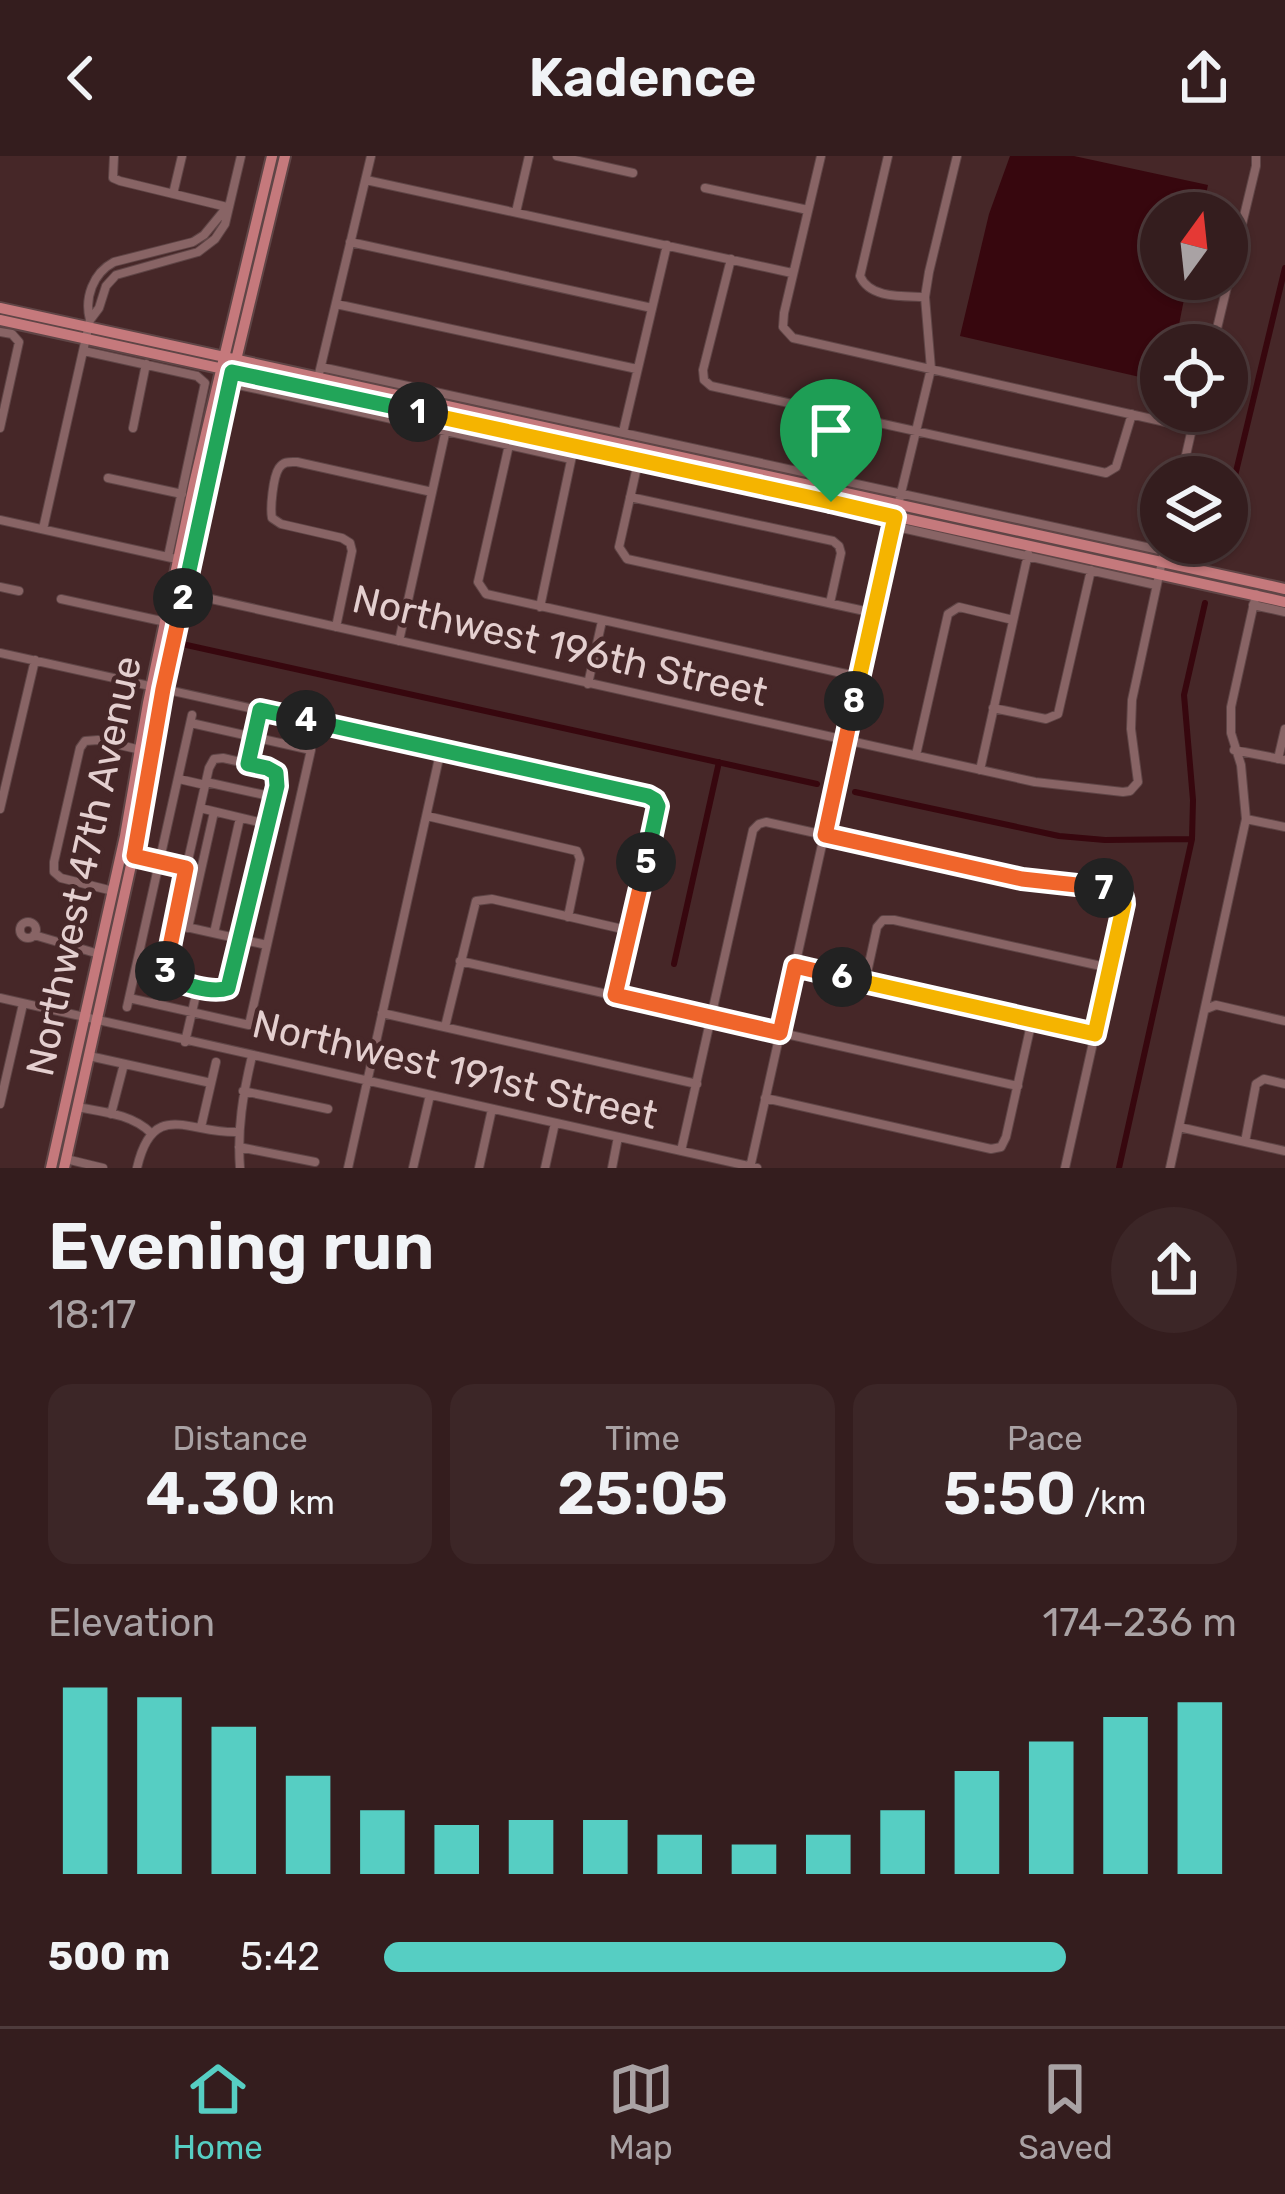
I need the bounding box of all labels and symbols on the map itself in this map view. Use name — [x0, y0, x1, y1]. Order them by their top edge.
north arrow — [1140, 192, 1248, 300]
pin — [780, 379, 882, 502]
pin: 1 — [388, 382, 448, 442]
pin: 2 — [153, 568, 213, 628]
street label: Northwest 196th Street — [348, 576, 772, 716]
street label: Northwest 47th Avenue — [17, 652, 151, 1080]
pin: 8 — [824, 671, 884, 731]
pin: 4 — [276, 690, 336, 750]
pin: 5 — [616, 832, 676, 892]
pin: 7 — [1074, 858, 1134, 918]
pin: 3 — [135, 941, 195, 1001]
pin: 6 — [812, 947, 872, 1007]
street label: Northwest 191st Street — [248, 1001, 662, 1139]

